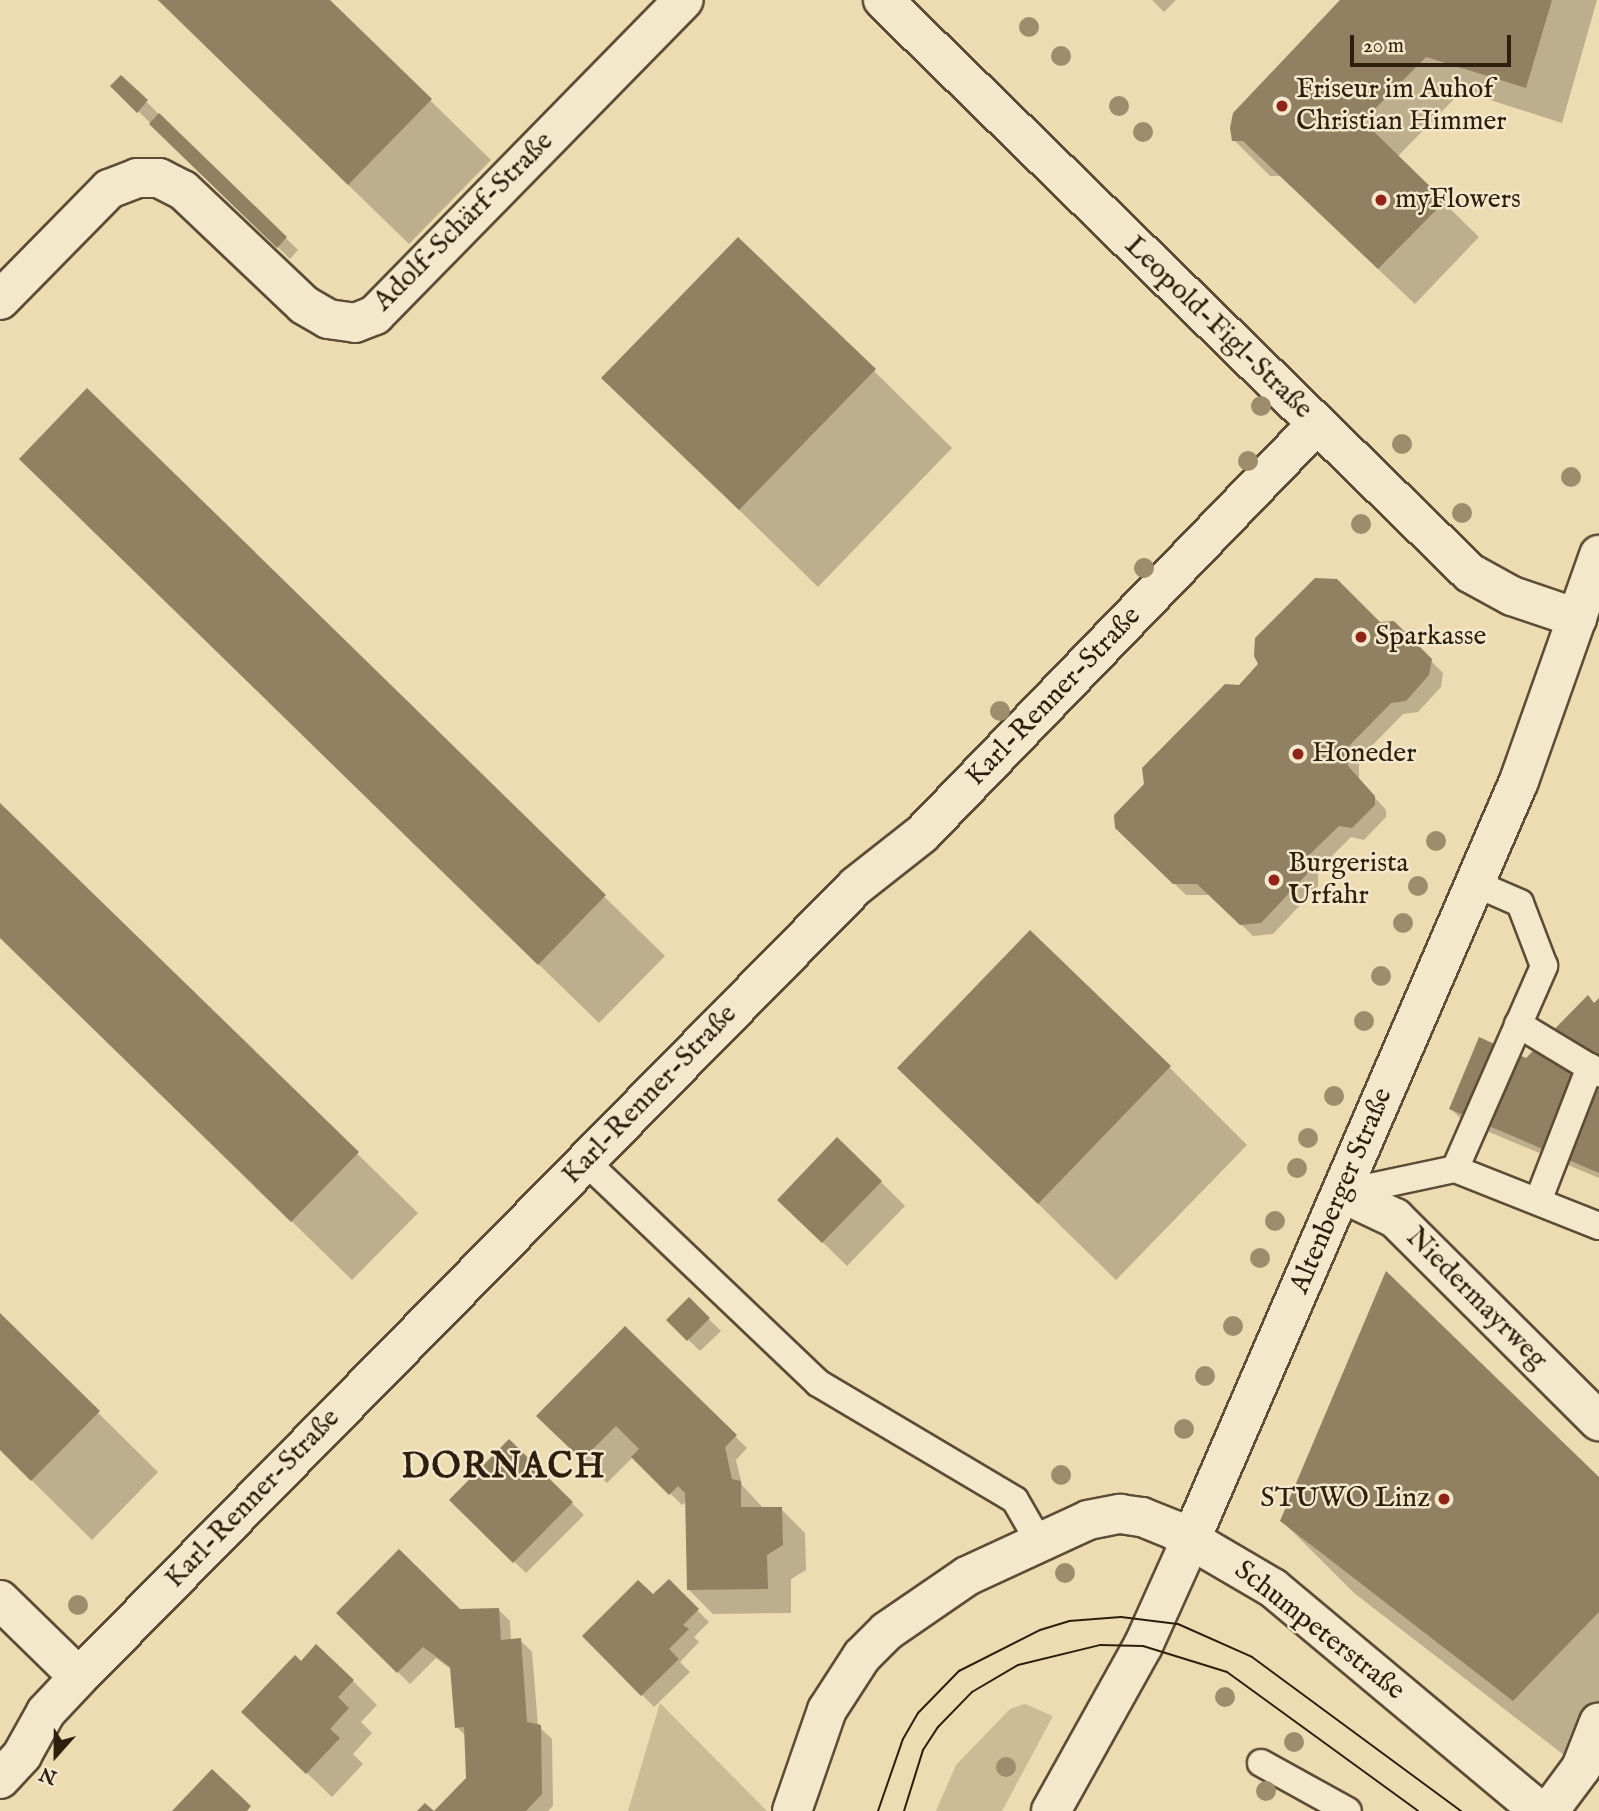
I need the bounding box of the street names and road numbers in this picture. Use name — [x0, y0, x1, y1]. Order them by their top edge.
street label: Adolf-Schärf-Straße — [367, 125, 561, 319]
street label: Leopold-Figl-Straße — [1117, 230, 1319, 426]
street label: Karl-Renner-Straße — [960, 600, 1148, 794]
street label: Karl-Renner-Straße — [556, 998, 744, 1192]
street label: Altenberger Straße — [1284, 1083, 1400, 1299]
street label: Niedermayrweg — [1398, 1221, 1554, 1377]
street label: Karl-Renner-Straße — [159, 1402, 347, 1596]
street label: Schumpeterstraße — [1227, 1554, 1411, 1708]

